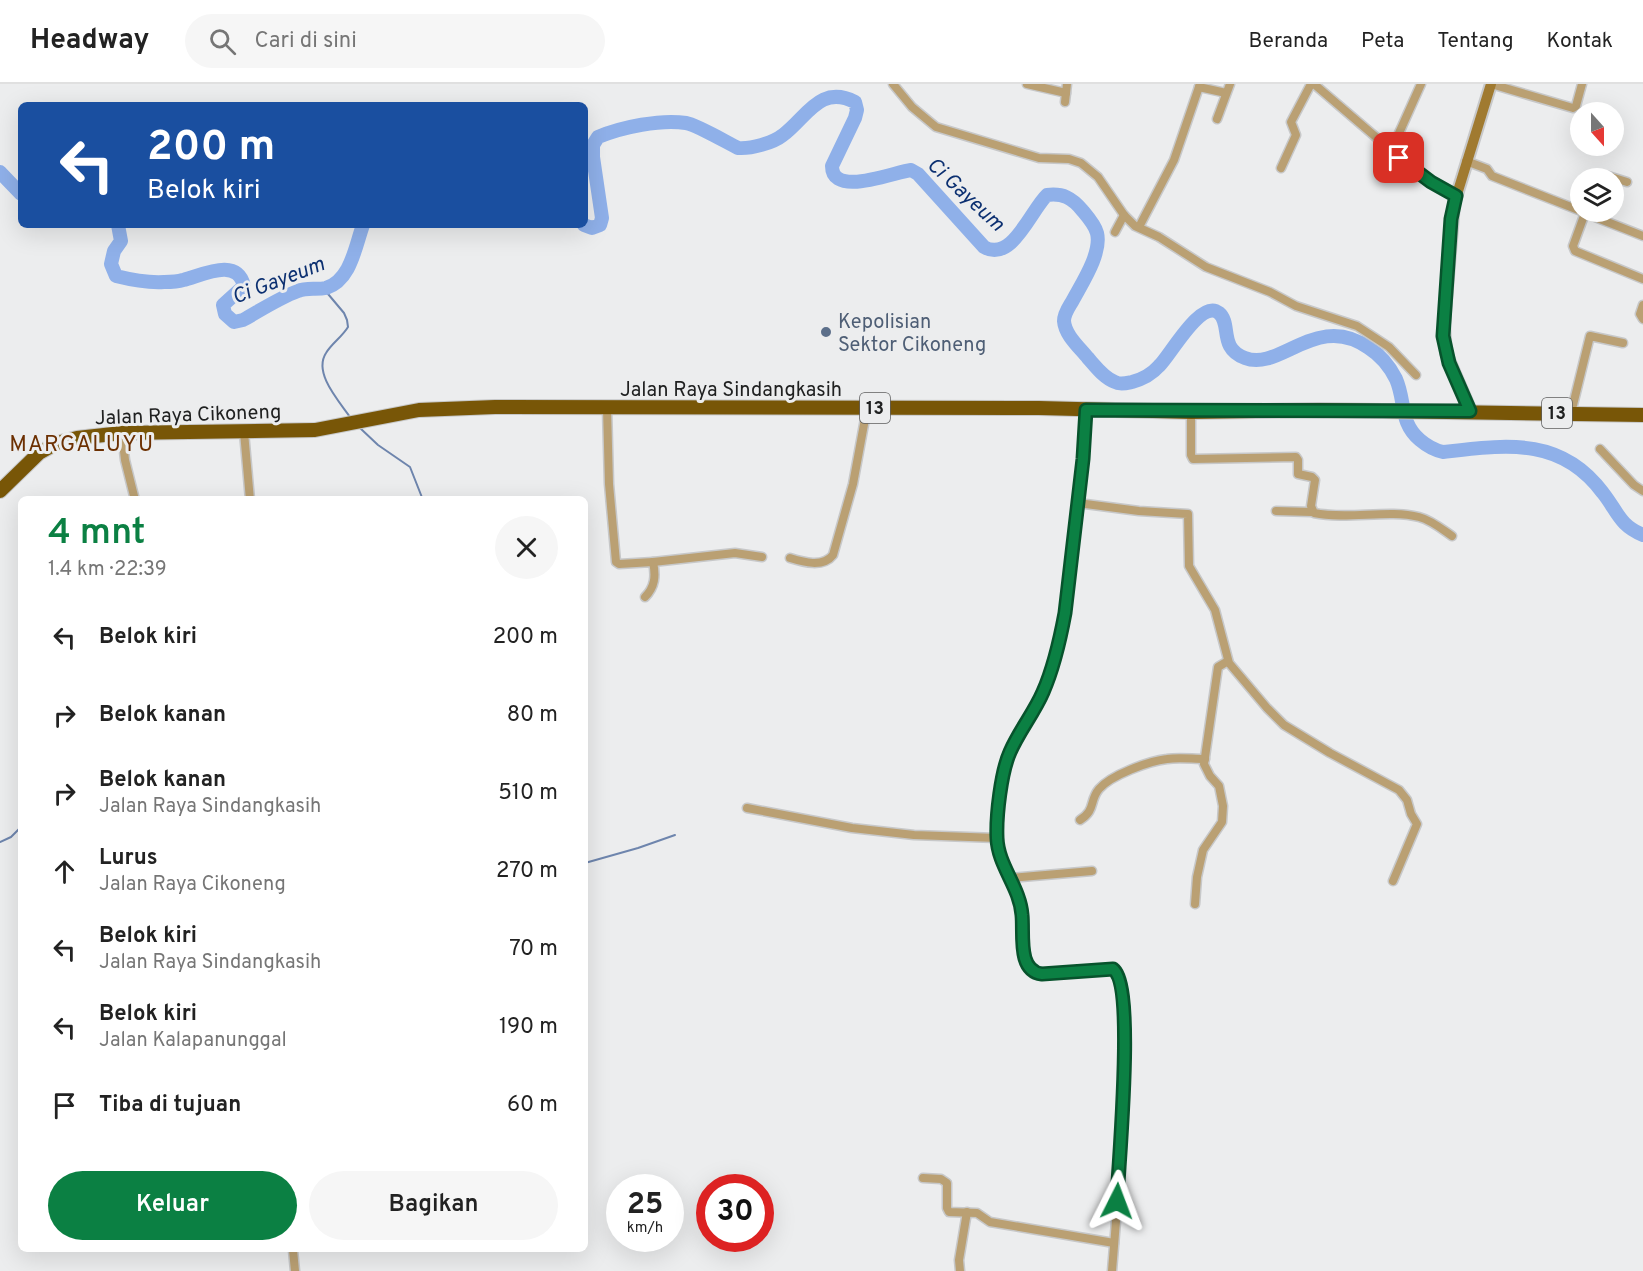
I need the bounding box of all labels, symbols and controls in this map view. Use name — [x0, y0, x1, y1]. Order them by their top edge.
search box — [185, 14, 605, 68]
text: Headway — [30, 23, 149, 59]
icon: search — [206, 25, 239, 58]
text: Cari di sini — [254, 28, 357, 55]
text: Beranda — [1249, 28, 1328, 55]
text: Peta — [1361, 28, 1404, 55]
text: Tentang — [1437, 28, 1514, 55]
text: Kontak — [1547, 28, 1613, 55]
north arrow — [1570, 102, 1624, 156]
map controls — [1570, 102, 1624, 222]
text: 200 m — [147, 122, 275, 175]
icon: left — [48, 126, 126, 204]
pin — [1373, 132, 1424, 183]
icon: arrive — [1382, 141, 1415, 174]
water label: Ci Gayeum — [920, 152, 1010, 239]
button: layers — [1570, 168, 1624, 222]
text: Belok kiri — [147, 174, 261, 208]
water label: Ci Gayeum — [228, 251, 330, 311]
place label: Kepolisian Sektor Cikoneng — [838, 310, 986, 359]
marker: Kepolisian Sektor Cikoneng — [819, 325, 833, 339]
street label: Jalan Raya Sindangkasih — [620, 378, 842, 404]
road number: 13 — [860, 393, 890, 423]
road number: 13 — [1542, 398, 1572, 428]
street label: Jalan Raya Cikoneng — [94, 400, 282, 432]
district label: MARGALUYU — [9, 432, 155, 459]
text: 4 mnt — [48, 511, 146, 557]
button: close — [495, 516, 558, 579]
text: 1.4 km · 22:39 — [48, 557, 167, 583]
icon: left — [48, 621, 81, 654]
text: Belok kiri — [99, 624, 197, 651]
text: 200 m — [493, 624, 558, 651]
icon: right — [48, 699, 81, 732]
text: Belok kanan — [99, 702, 226, 729]
text: 80 m — [507, 702, 558, 729]
text: Belok kanan — [99, 767, 226, 794]
icon: right — [48, 777, 81, 810]
text: 510 m — [498, 780, 558, 807]
text: Jalan Raya Sindangkasih — [99, 794, 321, 820]
text: Lurus — [99, 845, 158, 872]
icon: ahead — [48, 855, 81, 888]
text: 270 m — [496, 858, 558, 885]
text: Jalan Raya Cikoneng — [99, 872, 286, 898]
text: Belok kiri — [99, 923, 197, 950]
icon: left — [48, 933, 81, 966]
text: 70 m — [509, 936, 558, 963]
text: Jalan Raya Sindangkasih — [99, 950, 321, 976]
text: Belok kiri — [99, 1001, 197, 1028]
icon: left — [48, 1011, 81, 1044]
text: 190 m — [499, 1014, 558, 1041]
text: Jalan Kalapanunggal — [99, 1028, 287, 1054]
icon: arrive — [48, 1089, 81, 1122]
text: Tiba di tujuan — [99, 1092, 241, 1119]
text: 60 m — [507, 1092, 558, 1119]
position arrow — [1085, 1169, 1149, 1233]
button: Keluar — [48, 1171, 297, 1240]
button: Bagikan — [309, 1171, 558, 1240]
speed limit sign: 30 — [696, 1174, 774, 1252]
text: 25 — [627, 1187, 663, 1224]
text: km/h — [627, 1219, 663, 1238]

